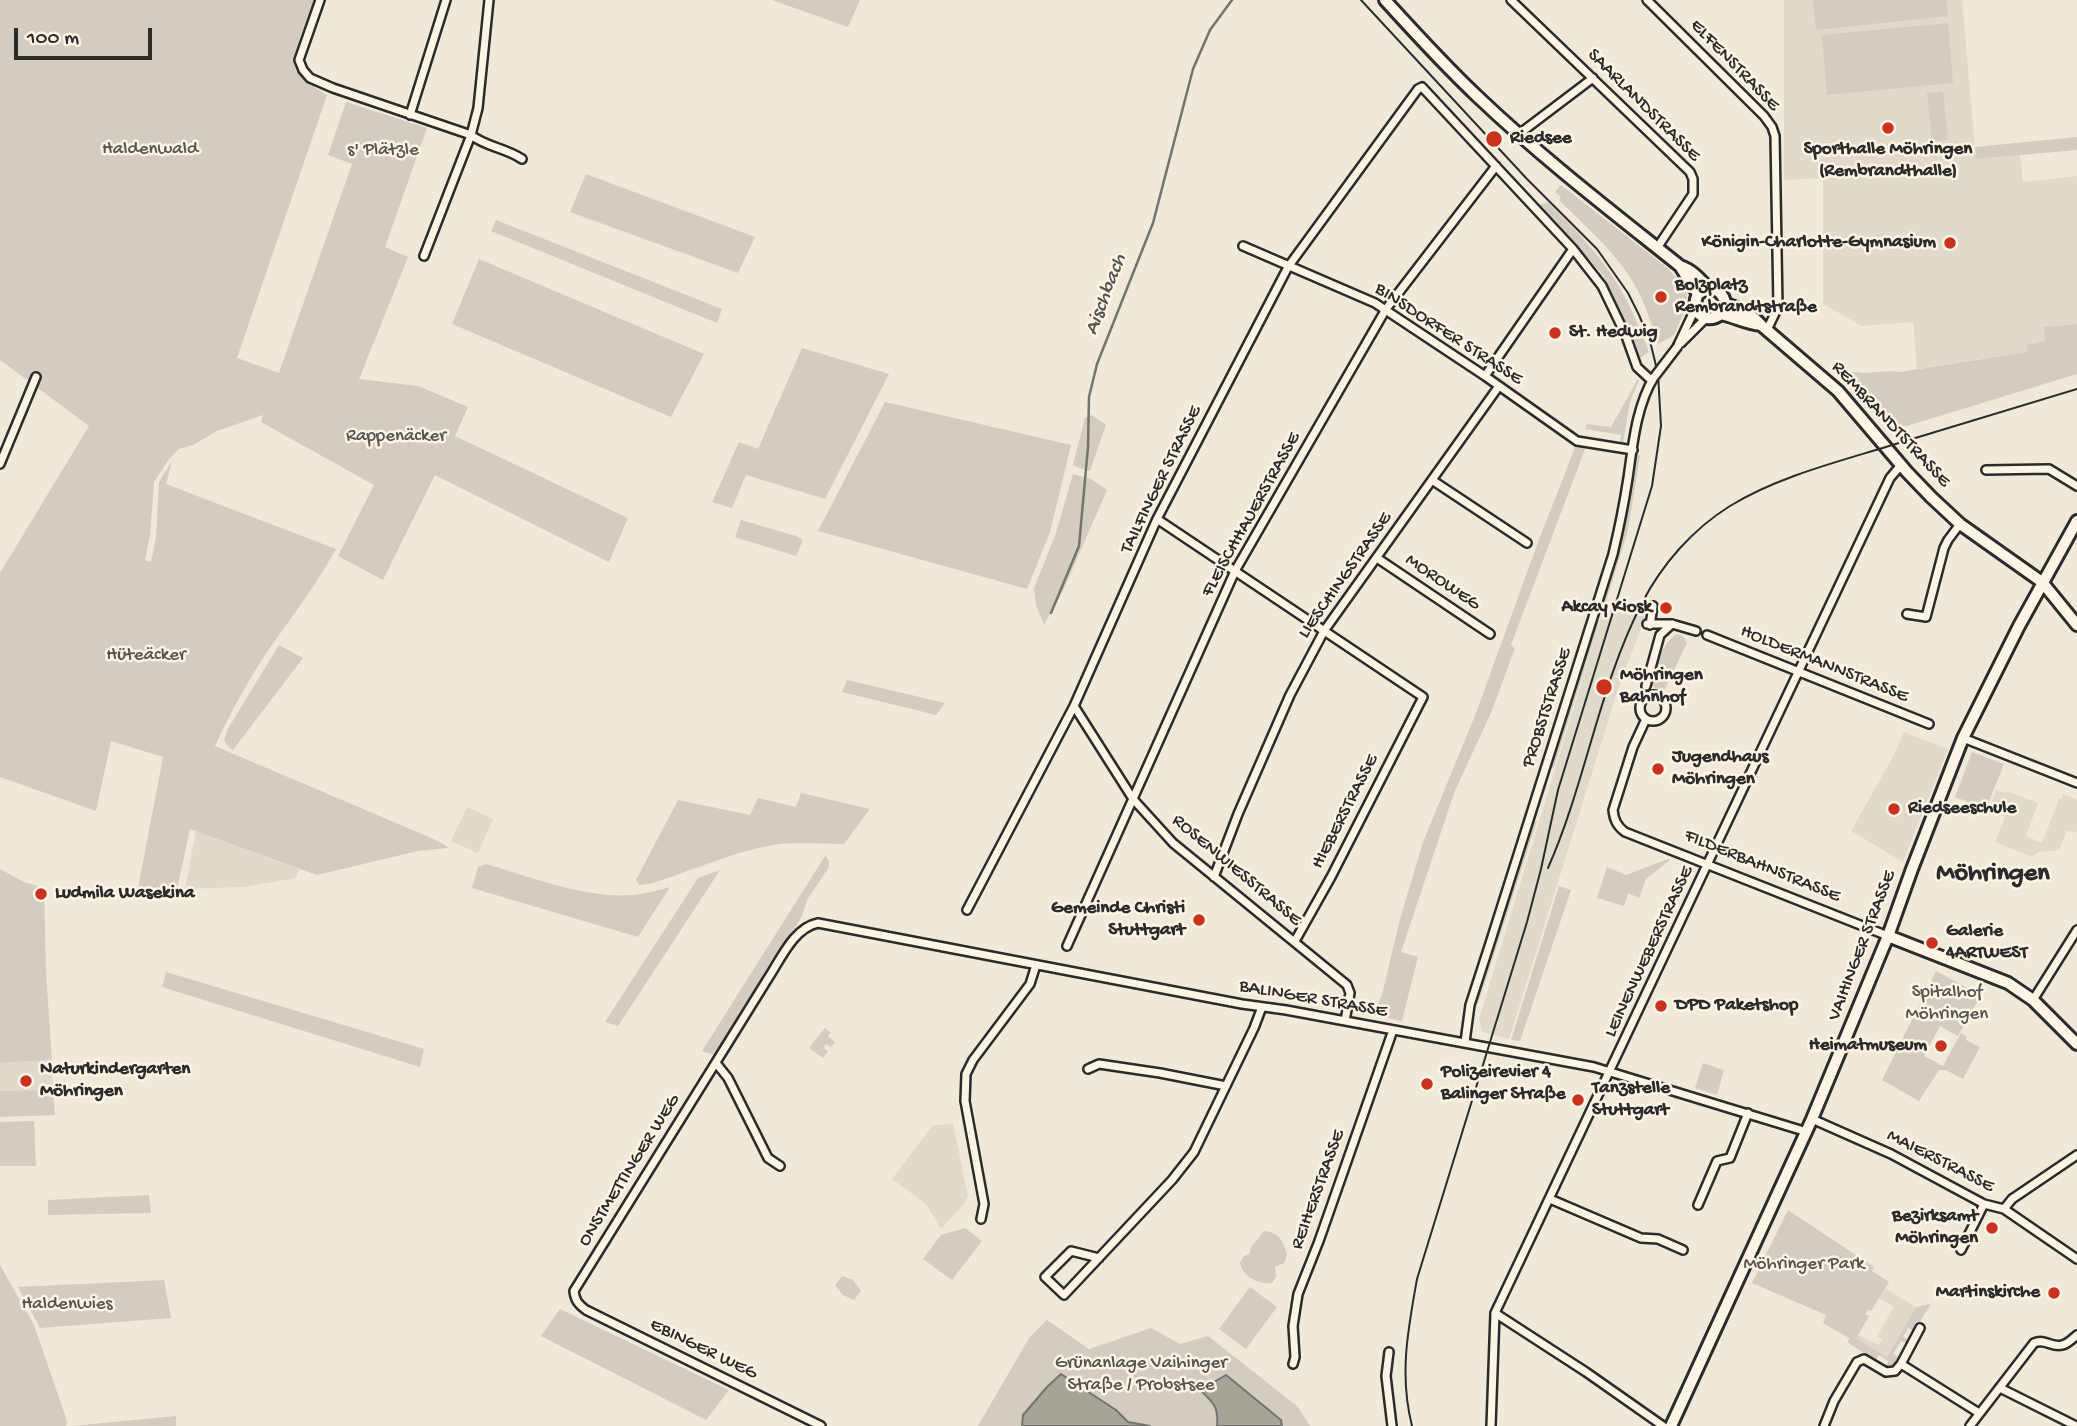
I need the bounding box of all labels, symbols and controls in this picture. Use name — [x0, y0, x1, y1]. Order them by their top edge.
scale bar — [18, 14, 156, 58]
street label: ELFENSTRASSE — [1684, 15, 1784, 117]
text: 100 m — [27, 27, 79, 52]
street label: SAARLANDSTRASSE — [1582, 45, 1704, 167]
marker: Sporthalle Möhringen (Rembrandthalle) — [1880, 120, 1896, 136]
place label: Riedsee — [1510, 128, 1572, 150]
marker: Riedsee — [1484, 129, 1504, 149]
park label: Haldenwald — [102, 139, 198, 161]
place label: Sporthalle Möhringen (Rembrandthalle) — [1804, 139, 1972, 183]
park label: s' Plätzle — [347, 140, 419, 162]
place label: Königin-Charlotte-Gymnasium — [1702, 232, 1936, 254]
marker: Königin-Charlotte-Gymnasium — [1942, 235, 1958, 251]
water label: Aischbach — [1080, 251, 1134, 339]
place label: Bolzplatz Rembrandtstraße — [1675, 275, 1817, 319]
street label: BINSDORFER STRASSE — [1370, 279, 1526, 391]
marker: Bolzplatz Rembrandtstraße — [1653, 289, 1669, 305]
place label: St. Hedwig — [1569, 322, 1657, 344]
marker: St. Hedwig — [1547, 325, 1563, 341]
street label: REMBRANDTSTRASSE — [1825, 357, 1955, 493]
street label: TAILFINGER STRASSE — [1116, 402, 1208, 558]
park label: Rappenäcker — [346, 426, 446, 448]
street label: FLEISCHHAUERSTRASSE — [1197, 429, 1307, 601]
street label: LIESCHINGSTRASSE — [1294, 508, 1398, 644]
street label: MOROWEG — [1400, 550, 1484, 616]
place label: Akcay Kiosk — [1562, 597, 1652, 619]
marker: Akcay Kiosk — [1658, 600, 1674, 616]
street label: HOLDERMANNSTRASSE — [1737, 621, 1911, 709]
park label: Hüteäcker — [106, 645, 186, 667]
street label: PROBSTSTRASSE — [1518, 645, 1578, 771]
place label: Möhringen Bahnhof — [1620, 665, 1703, 709]
marker: Möhringen Bahnhof — [1594, 677, 1614, 697]
place label: Jugendhaus Möhringen — [1672, 747, 1768, 791]
street label: HIEBERSTRASSE — [1307, 751, 1385, 873]
marker: Jugendhaus Möhringen — [1650, 761, 1666, 777]
place label: Riedseeschule — [1908, 798, 2016, 820]
marker: Riedseeschule — [1886, 801, 1902, 817]
street label: ROSENWIESSTRASSE — [1166, 810, 1306, 932]
street label: FILDERBAHNSTRASSE — [1681, 825, 1843, 909]
district label: Möhringen — [1936, 859, 2050, 891]
street label: LEINENWEBERSTRASSE — [1600, 863, 1700, 1041]
street label: VAIHINGER STRASSE — [1824, 868, 1902, 1024]
place label: Ludmila Wasekina — [55, 883, 195, 905]
marker: Ludmila Wasekina — [33, 886, 49, 902]
place label: Gemeinde Christi Stuttgart — [1051, 898, 1185, 942]
marker: Gemeinde Christi Stuttgart — [1191, 912, 1207, 928]
place label: Galerie 4ARTWEST — [1946, 921, 2028, 965]
marker: Galerie 4ARTWEST — [1924, 935, 1940, 951]
street label: BALINGER STRASSE — [1237, 976, 1389, 1024]
park label: Spitalhof Möhringen — [1906, 982, 1988, 1026]
place label: DPD Paketshop — [1675, 995, 1798, 1017]
marker: DPD Paketshop — [1653, 998, 1669, 1014]
place label: Heimatmuseum — [1809, 1035, 1927, 1057]
marker: Heimatmuseum — [1933, 1038, 1949, 1054]
place label: Naturkindergarten Möhringen — [40, 1059, 190, 1103]
place label: Polizeirevier 4 Balinger Straße — [1441, 1062, 1566, 1106]
marker: Naturkindergarten Möhringen — [18, 1073, 34, 1089]
marker: Polizeirevier 4 Balinger Straße — [1419, 1076, 1435, 1092]
place label: Tanzstelle Stuttgart — [1592, 1078, 1670, 1122]
street label: ONSTMETTINGER WEG — [574, 1091, 686, 1251]
marker: Tanzstelle Stuttgart — [1570, 1092, 1586, 1108]
street label: MAIERSTRASSE — [1882, 1125, 1998, 1199]
street label: REIHERSTRASSE — [1287, 1127, 1351, 1253]
place label: Bezirksamt Möhringen — [1892, 1206, 1978, 1250]
marker: Bezirksamt Möhringen — [1984, 1220, 2000, 1236]
park label: Möhringer Park — [1743, 1254, 1865, 1276]
place label: Martinskirche — [1936, 1282, 2040, 1304]
marker: Martinskirche — [2046, 1285, 2062, 1301]
park label: Haldenwies — [21, 1294, 113, 1316]
street label: EBINGER WEG — [646, 1314, 760, 1386]
park label: Grünanlage Vaihinger Straße / Probstsee — [1055, 1353, 1227, 1397]

